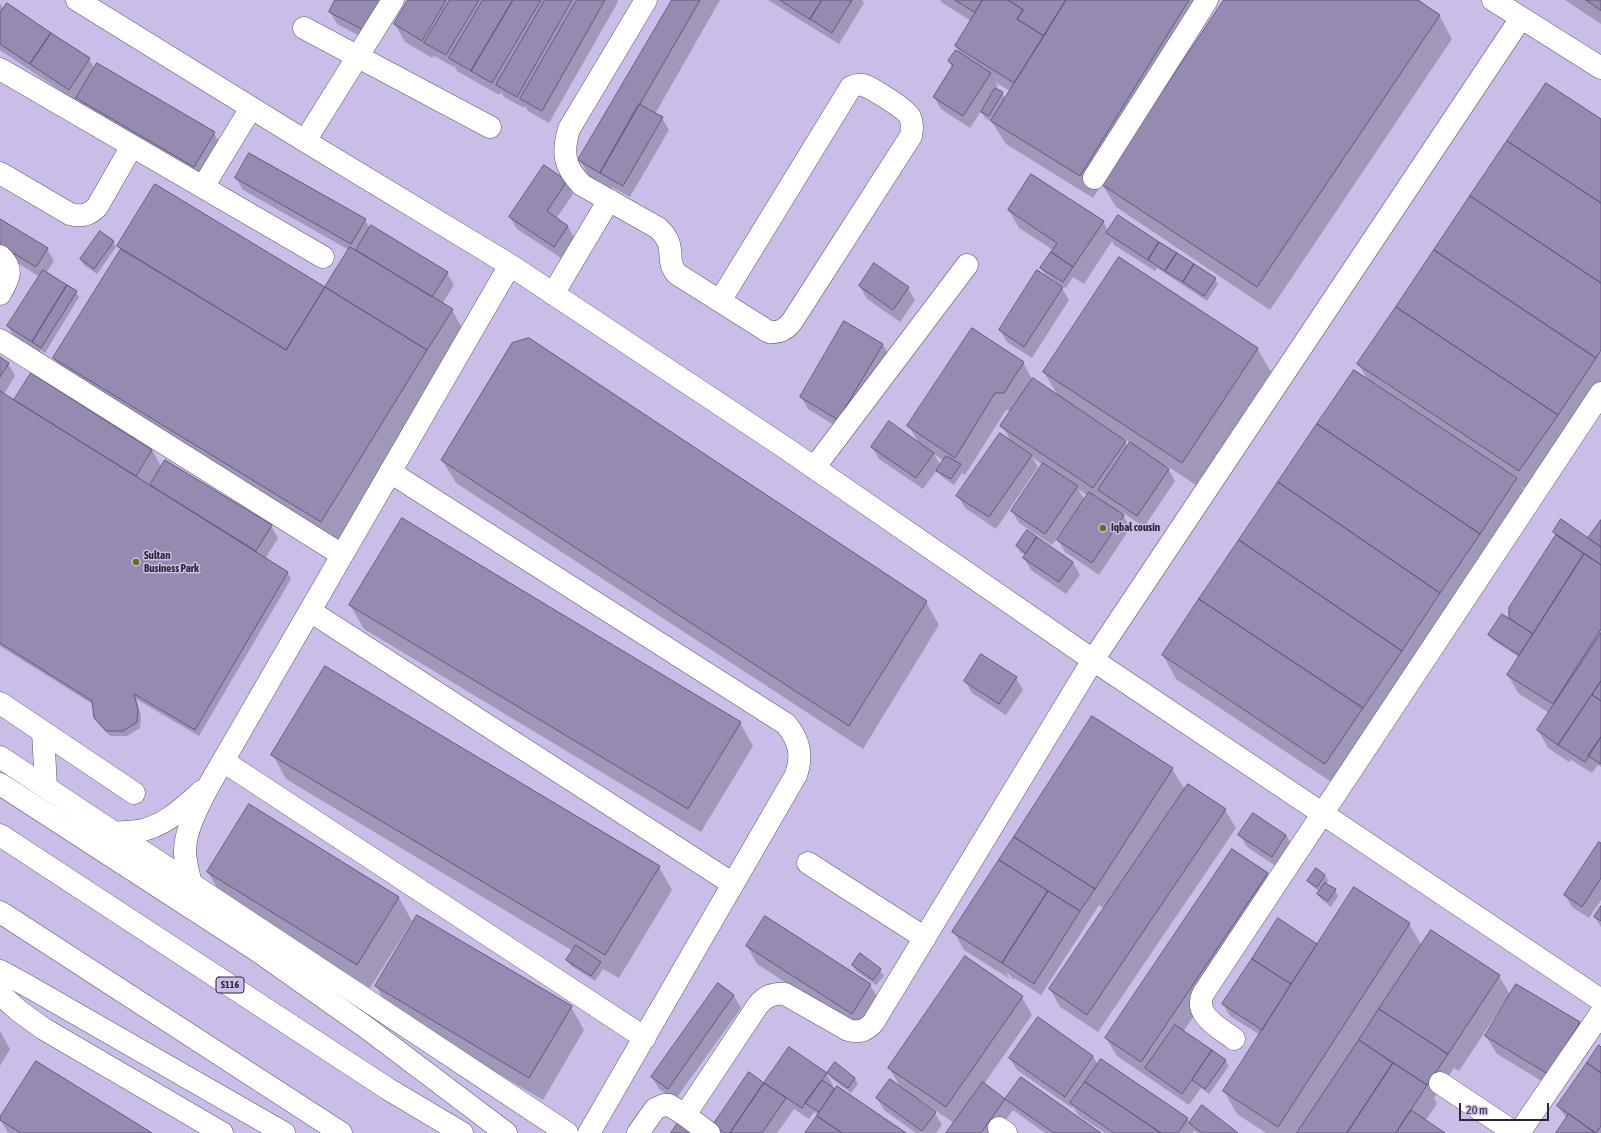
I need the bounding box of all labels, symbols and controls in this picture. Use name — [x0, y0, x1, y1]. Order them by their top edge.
place label: Iqbal cousin — [1111, 521, 1160, 535]
marker: Iqbal cousin — [1098, 523, 1108, 533]
place label: Sultan Business Park — [144, 549, 199, 575]
marker: Sultan Business Park — [131, 557, 141, 567]
road number: S116 — [216, 977, 244, 993]
scale bar — [1461, 1095, 1551, 1121]
text: 20 m — [1466, 1103, 1488, 1117]

